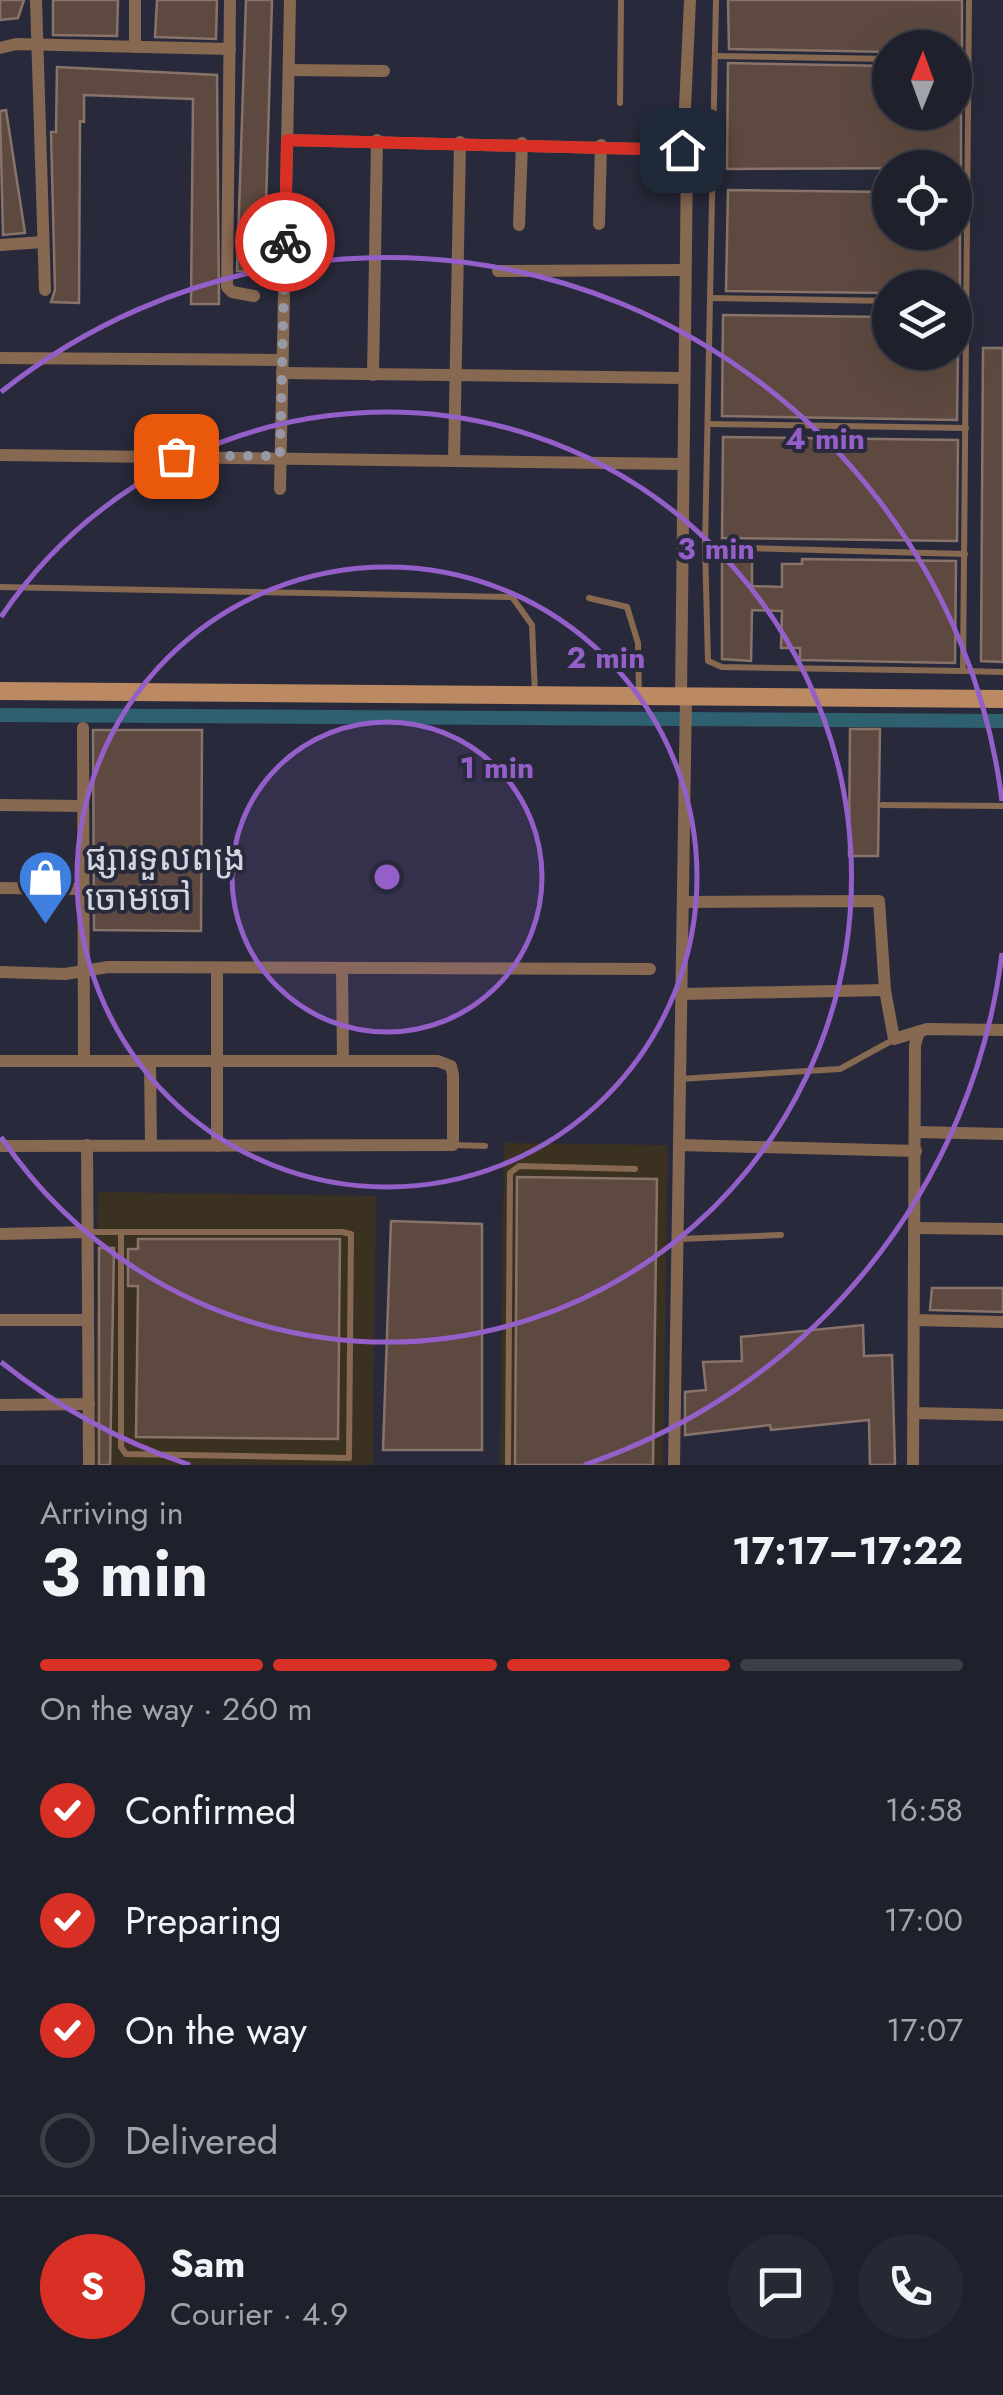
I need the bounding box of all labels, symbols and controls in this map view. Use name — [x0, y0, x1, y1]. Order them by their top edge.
north arrow — [872, 30, 972, 130]
map controls — [872, 30, 972, 370]
pin — [640, 108, 725, 193]
icon: home — [655, 123, 710, 178]
button: locate — [872, 150, 972, 250]
courier — [235, 192, 335, 292]
icon: bike — [258, 215, 313, 270]
button: layers — [872, 270, 972, 370]
pin — [134, 414, 219, 499]
text: 4 min — [785, 417, 865, 460]
icon: bag — [149, 429, 204, 484]
text: 3 min — [677, 527, 755, 570]
text: 2 min — [567, 636, 645, 679]
text: 1 min — [460, 746, 534, 789]
place label: ផ្សារទួលពង្រ ចោមចៅ — [85, 833, 246, 923]
shop icon: ផ្សារទួលពង្រ ចោមចៅ — [16, 848, 76, 927]
centre of rings — [369, 859, 405, 895]
text: Arriving in — [40, 1490, 184, 1536]
text: 17:17–17:22 — [732, 1523, 963, 1578]
text: 3 min — [40, 1526, 208, 1620]
text: On the way · 260 m — [40, 1686, 313, 1732]
icon: check — [40, 1783, 95, 1838]
text: Confirmed — [125, 1783, 296, 1838]
text: 16:58 — [885, 1787, 963, 1833]
icon: check — [40, 1893, 95, 1948]
text: Preparing — [125, 1893, 282, 1948]
text: 17:00 — [884, 1897, 963, 1943]
icon: check — [40, 2003, 95, 2058]
text: On the way — [125, 2003, 307, 2058]
text: 17:07 — [886, 2007, 963, 2053]
text: Delivered — [125, 2113, 278, 2168]
button: chat — [728, 2234, 833, 2339]
button: phone — [858, 2234, 963, 2339]
text: Sam — [170, 2236, 245, 2291]
text: S — [81, 2259, 104, 2314]
text: Courier · 4.9 — [170, 2291, 348, 2337]

